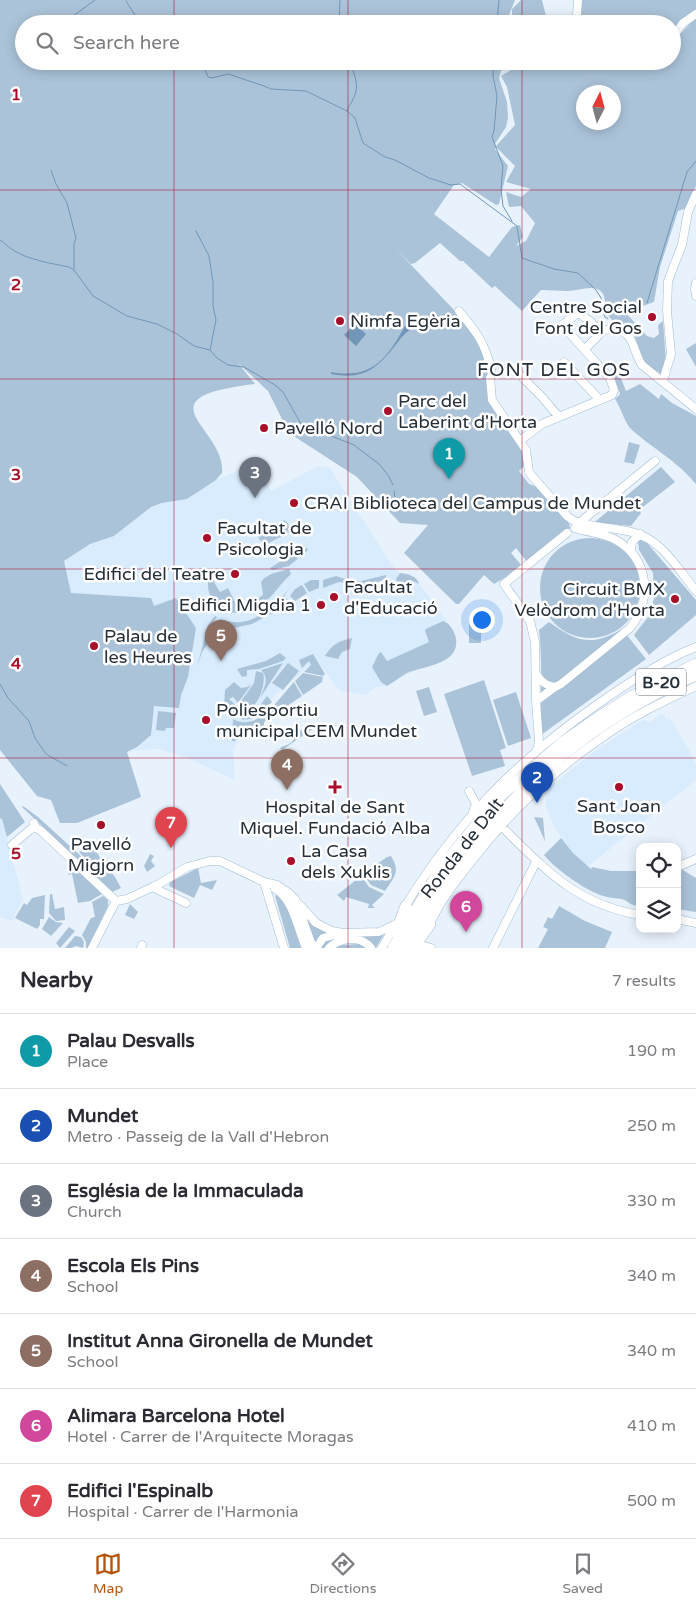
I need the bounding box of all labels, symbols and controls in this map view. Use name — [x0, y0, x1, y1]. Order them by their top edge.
search box — [15, 15, 681, 70]
icon: search — [33, 29, 61, 57]
text: Search here — [73, 32, 180, 54]
text: 1 — [11, 85, 21, 105]
north arrow — [576, 85, 621, 130]
text: 2 — [11, 275, 21, 295]
place label: Centre Social Font del Gos — [530, 296, 642, 339]
place label: Nimfa Egèria — [350, 310, 461, 332]
marker: Centre Social Font del Gos — [646, 311, 658, 323]
marker: Nimfa Egèria — [334, 315, 346, 327]
district label: FONT DEL GOS — [477, 359, 631, 381]
place label: Parc del Laberint d'Horta — [398, 390, 537, 433]
marker: Parc del Laberint d'Horta — [382, 405, 394, 417]
place label: Pavelló Nord — [274, 417, 383, 439]
marker: Pavelló Nord — [258, 422, 270, 434]
pin: 1 — [433, 438, 465, 479]
pin: 3 — [239, 457, 271, 498]
text: 3 — [11, 465, 21, 485]
place label: CRAI Biblioteca del Campus de Mundet — [304, 492, 641, 514]
marker: CRAI Biblioteca del Campus de Mundet — [288, 497, 300, 509]
place label: Facultat de Psicologia — [217, 517, 312, 560]
marker: Facultat de Psicologia — [201, 532, 213, 544]
place label: Edifici del Teatre — [83, 563, 225, 585]
marker: Edifici del Teatre — [229, 568, 241, 580]
place label: Facultat d'Educació — [344, 576, 438, 619]
place label: Circuit BMX Velòdrom d'Horta — [514, 578, 665, 621]
marker: Facultat d'Educació — [328, 591, 340, 603]
marker: Circuit BMX Velòdrom d'Horta — [669, 593, 681, 605]
place label: Edifici Migdia 1 — [179, 594, 311, 616]
marker: Edifici Migdia 1 — [315, 599, 327, 611]
your location — [469, 607, 495, 633]
pin: 5 — [205, 620, 237, 661]
place label: Palau de les Heures — [104, 625, 192, 668]
marker: Palau de les Heures — [88, 640, 100, 652]
text: 4 — [11, 654, 21, 674]
road number: B-20 — [636, 669, 686, 696]
place label: Poliesportiu municipal CEM Mundet — [216, 699, 417, 742]
marker: Poliesportiu municipal CEM Mundet — [200, 714, 212, 726]
pin: 4 — [271, 749, 303, 790]
pin: 2 — [521, 762, 553, 803]
marker: Hospital de Sant Miquel. Fundació Alba — [328, 780, 342, 794]
marker: Sant Joan Bosco — [613, 781, 625, 793]
street label: Ronda de Dalt — [416, 793, 508, 903]
place label: Sant Joan Bosco — [577, 795, 661, 838]
place label: Hospital de Sant Miquel. Fundació Alba — [240, 796, 430, 839]
pin: 7 — [155, 807, 187, 848]
marker: Pavelló Migjorn — [95, 819, 107, 831]
place label: Pavelló Migjorn — [68, 833, 134, 876]
place label: La Casa dels Xuklis — [301, 840, 390, 883]
map controls — [636, 843, 681, 933]
button: locate — [636, 843, 681, 888]
text: 5 — [11, 844, 21, 864]
marker: La Casa dels Xuklis — [285, 855, 297, 867]
button: layers — [636, 888, 681, 933]
pin: 6 — [450, 891, 482, 932]
text: Nearby — [20, 968, 93, 993]
text: 7 results — [612, 971, 676, 991]
text: Palau Desvalls — [67, 1030, 195, 1052]
text: 1 — [31, 1041, 41, 1061]
text: 190 m — [627, 1041, 676, 1061]
text: Place — [67, 1052, 108, 1072]
text: Mundet — [67, 1105, 138, 1127]
text: 2 — [31, 1116, 41, 1136]
text: 250 m — [627, 1116, 676, 1136]
text: Metro · Passeig de la Vall d'Hebron — [67, 1127, 329, 1147]
text: Església de la Immaculada — [67, 1180, 304, 1202]
text: 3 — [31, 1191, 41, 1211]
text: 330 m — [627, 1191, 676, 1211]
text: Church — [67, 1202, 122, 1222]
text: Escola Els Pins — [67, 1255, 199, 1277]
text: 4 — [31, 1266, 41, 1286]
text: 340 m — [627, 1266, 676, 1286]
text: School — [67, 1277, 119, 1297]
text: Institut Anna Gironella de Mundet — [67, 1330, 373, 1352]
text: 5 — [31, 1341, 41, 1361]
text: 340 m — [627, 1341, 676, 1361]
text: School — [67, 1352, 119, 1372]
text: Alimara Barcelona Hotel — [67, 1405, 285, 1427]
text: 6 — [31, 1416, 41, 1436]
text: 410 m — [627, 1416, 676, 1436]
text: Hotel · Carrer de l'Arquitecte Moragas — [67, 1427, 354, 1447]
text: Edifici l'Espinalb — [67, 1480, 213, 1502]
text: 7 — [31, 1491, 41, 1511]
text: 500 m — [627, 1491, 676, 1511]
text: Hospital · Carrer de l'Harmonia — [67, 1502, 299, 1522]
tab: Map — [93, 1550, 123, 1597]
tab: Directions — [309, 1550, 376, 1597]
tab: Saved — [562, 1550, 603, 1597]

